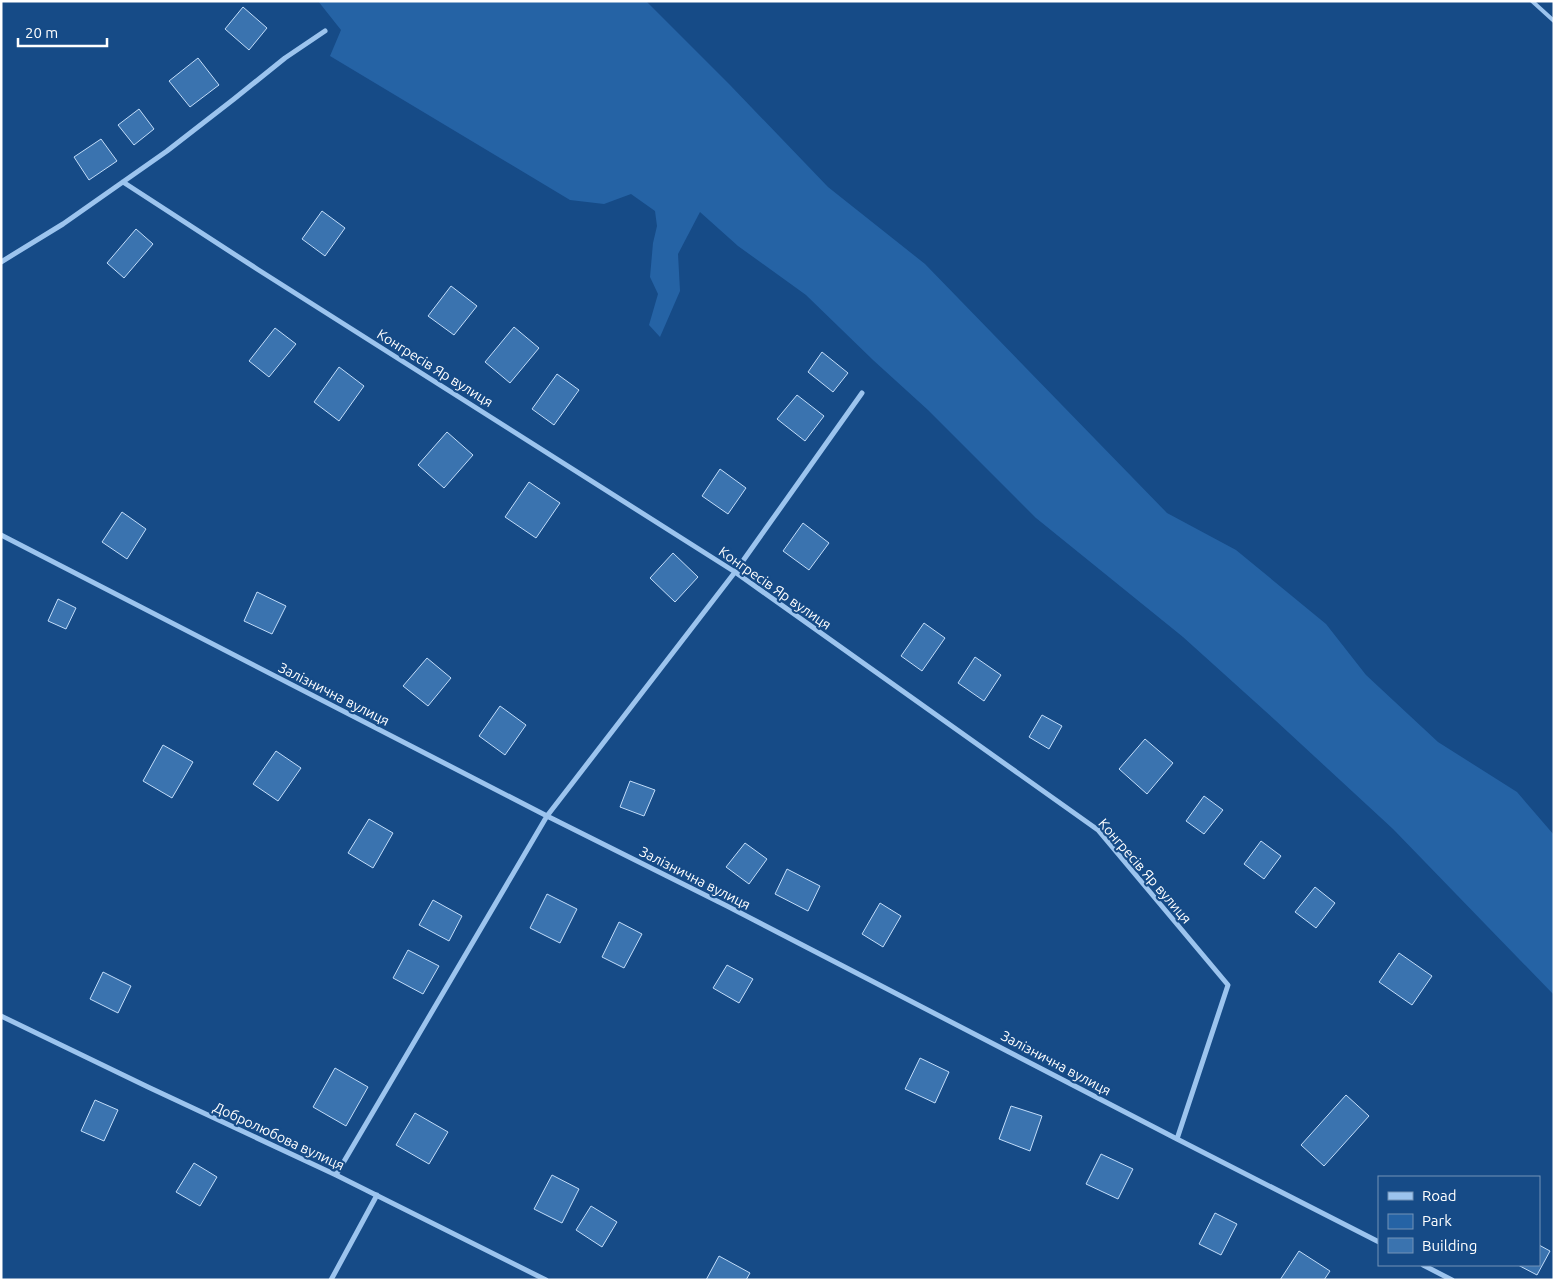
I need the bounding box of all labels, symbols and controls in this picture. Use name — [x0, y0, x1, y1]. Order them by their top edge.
scale bar — [18, 15, 106, 47]
text: 20 m — [25, 24, 58, 41]
street label: Конгресів Яр вулиця — [374, 326, 496, 410]
street label: Конгресів Яр вулиця — [716, 543, 834, 633]
street label: Залізнична вулиця — [276, 659, 392, 729]
street label: Конгресів Яр вулиця — [1095, 815, 1195, 927]
street label: Залізнична вулиця — [637, 843, 753, 913]
street label: Залізнична вулиця — [998, 1027, 1114, 1099]
street label: Добролюбова вулиця — [211, 1099, 347, 1173]
legend — [1378, 1176, 1540, 1266]
text: Road — [1422, 1187, 1457, 1204]
text: Park — [1422, 1212, 1452, 1229]
text: Building — [1422, 1237, 1477, 1254]

